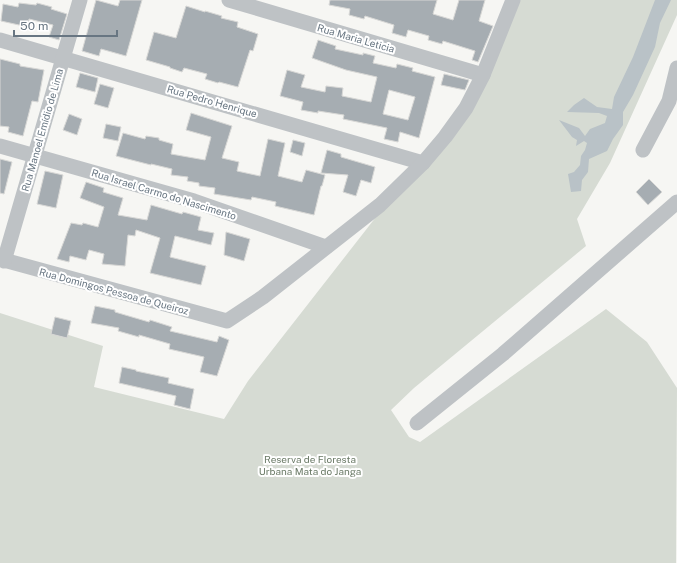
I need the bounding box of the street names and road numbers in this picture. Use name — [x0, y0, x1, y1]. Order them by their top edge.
street label: Rua Maria Leticia — [316, 21, 396, 55]
street label: Rua Manoel Emídio de Lima — [19, 67, 65, 193]
street label: Rua Pedro Henrique — [166, 82, 259, 120]
street label: Rua Israel Carmo do Nascimento — [90, 166, 238, 222]
street label: Rua Domingos Pessoa de Queiroz — [38, 265, 190, 317]

